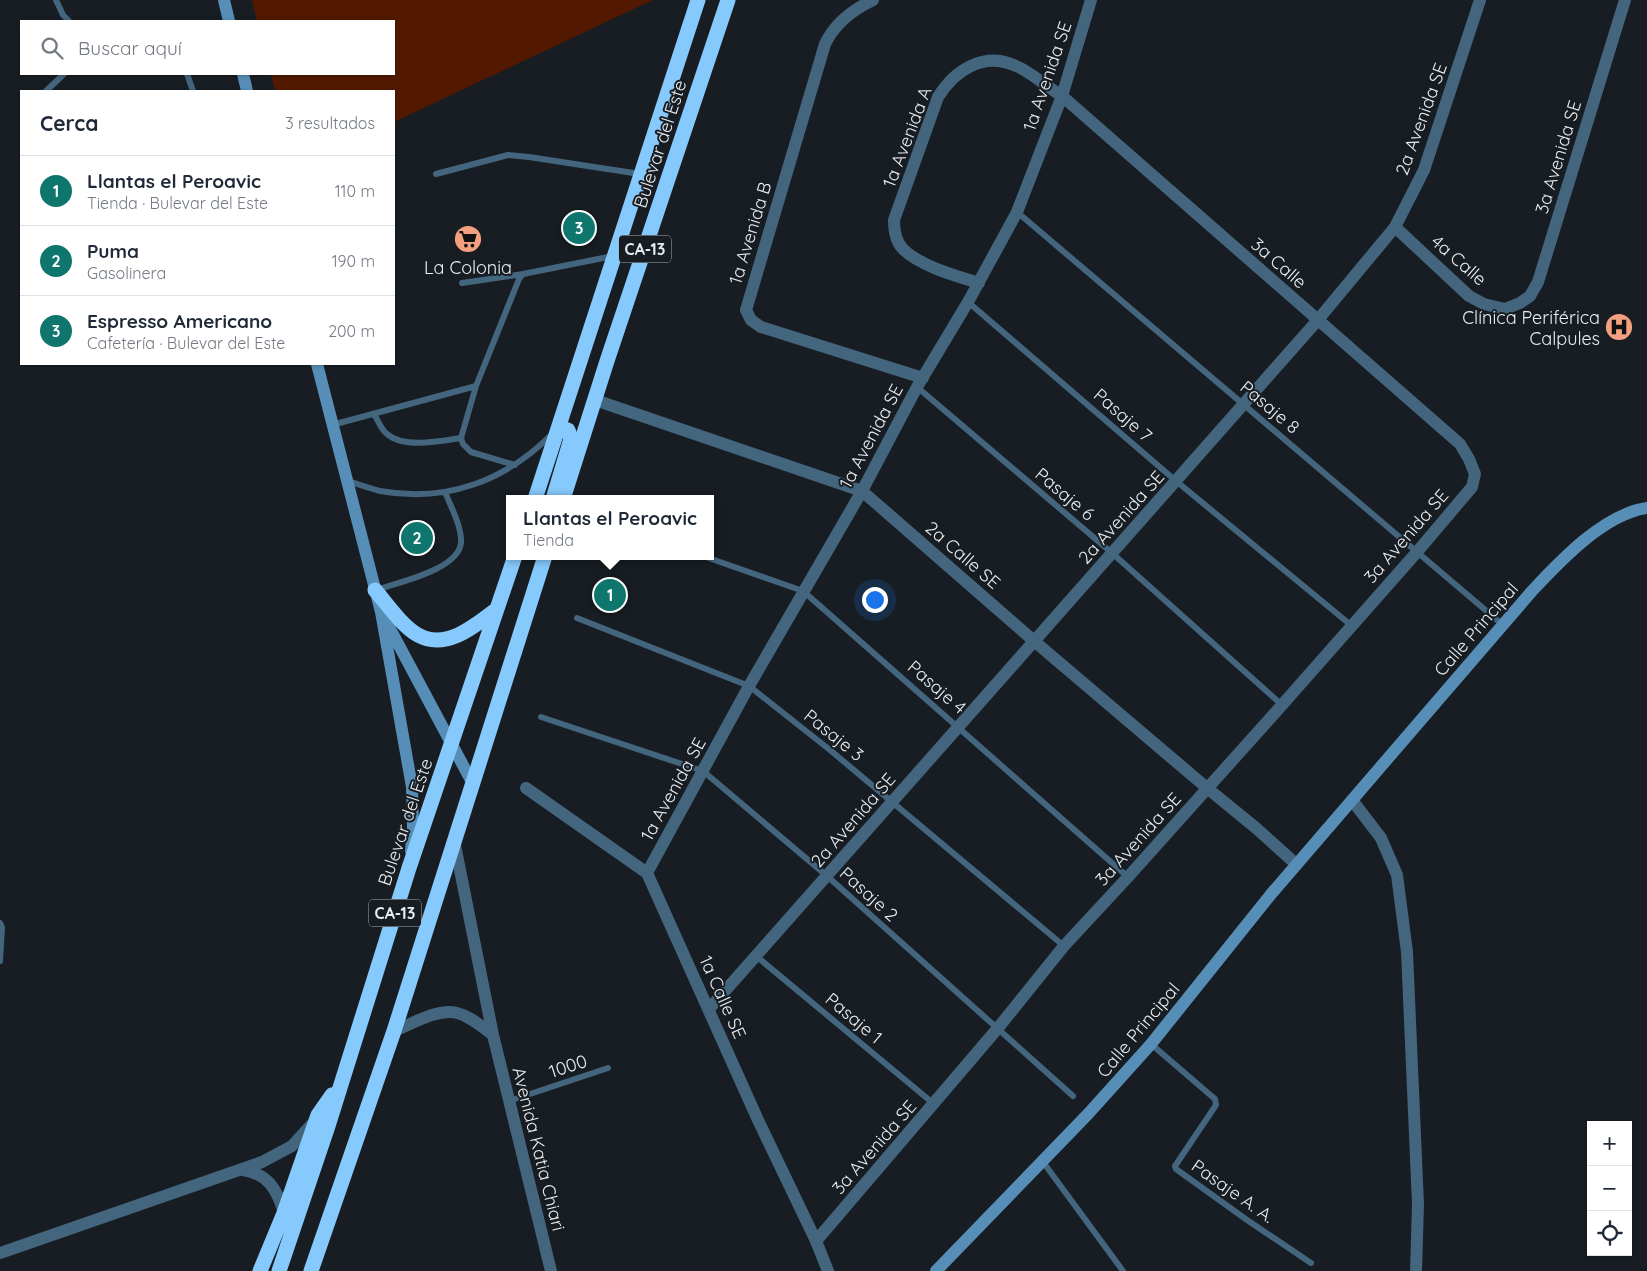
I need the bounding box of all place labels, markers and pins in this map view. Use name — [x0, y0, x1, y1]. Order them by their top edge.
pin: 3 — [563, 209, 595, 247]
supermarket icon: La Colonia — [453, 224, 483, 254]
place label: La Colonia — [424, 256, 512, 279]
place label: Clínica Periférica Calpules — [1462, 306, 1600, 350]
hospital icon: Clínica Periférica Calpules — [1604, 312, 1634, 342]
pin: 2 — [401, 519, 433, 557]
pin: 1 — [594, 576, 626, 614]

